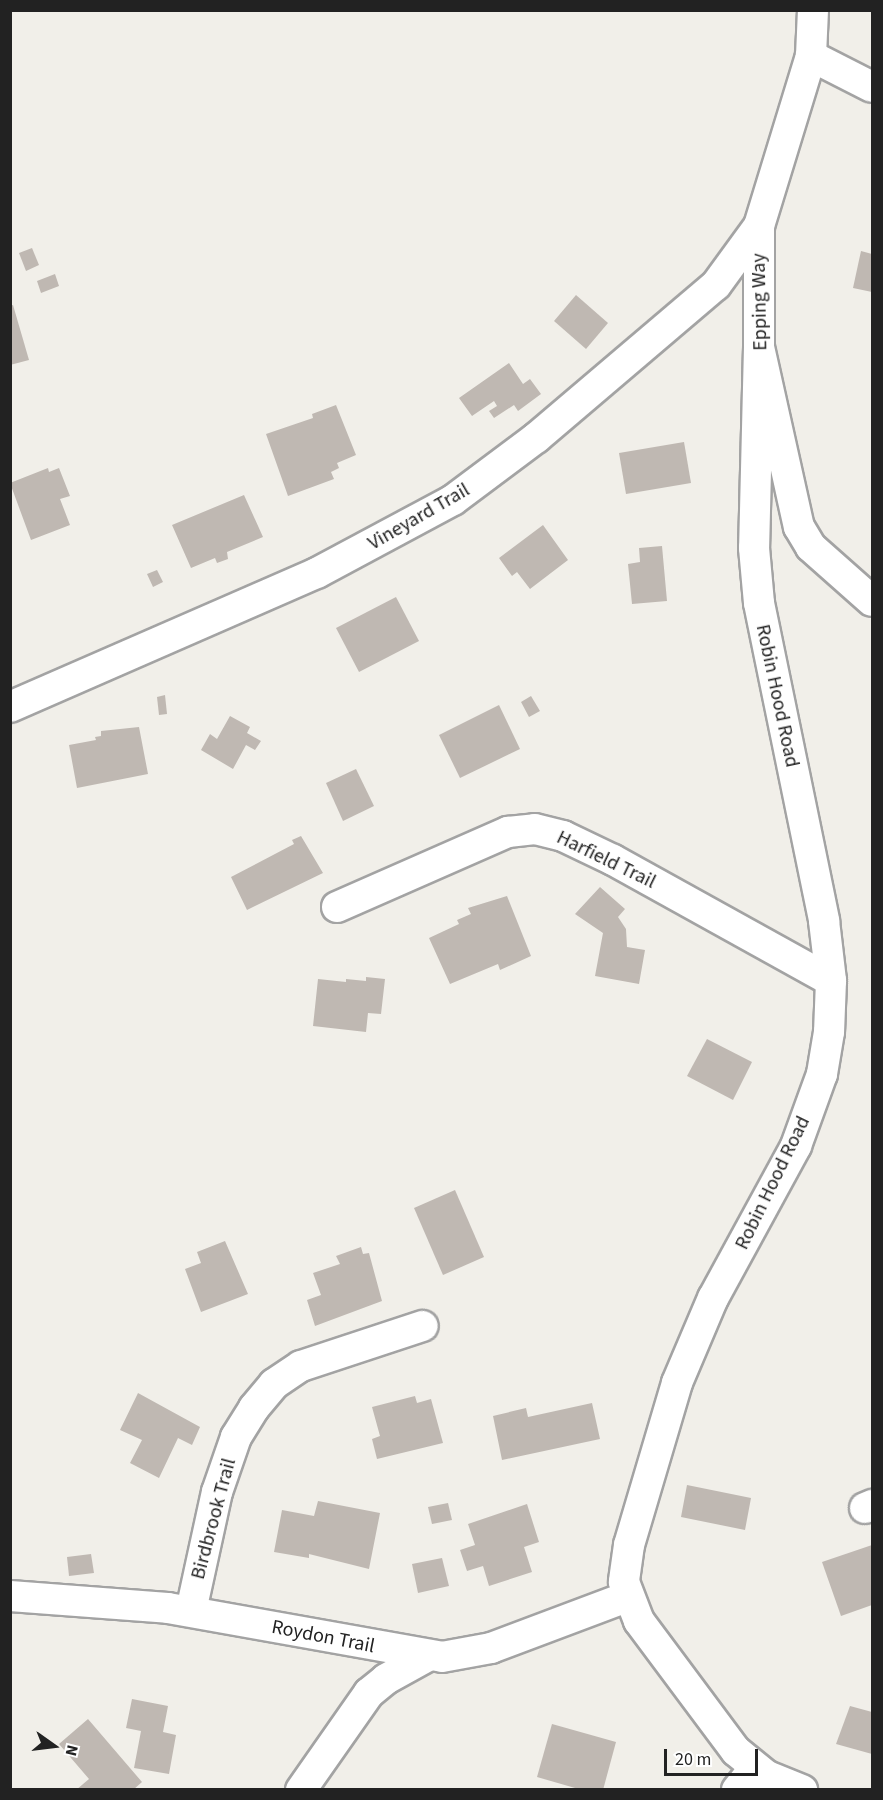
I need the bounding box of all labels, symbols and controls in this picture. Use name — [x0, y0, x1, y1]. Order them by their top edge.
street label: Epping Way — [747, 253, 773, 351]
street label: Vineyard Trail — [364, 478, 474, 556]
street label: Robin Hood Road — [750, 622, 804, 770]
street label: Harfield Trail — [553, 826, 659, 894]
street label: Robin Hood Road — [730, 1112, 816, 1254]
street label: Birdbrook Trail — [186, 1456, 242, 1582]
street label: Roydon Trail — [269, 1615, 377, 1659]
north arrow — [24, 1716, 84, 1776]
scale bar — [667, 1737, 762, 1775]
text: N — [60, 1743, 83, 1758]
text: 20 m — [675, 1747, 711, 1772]

